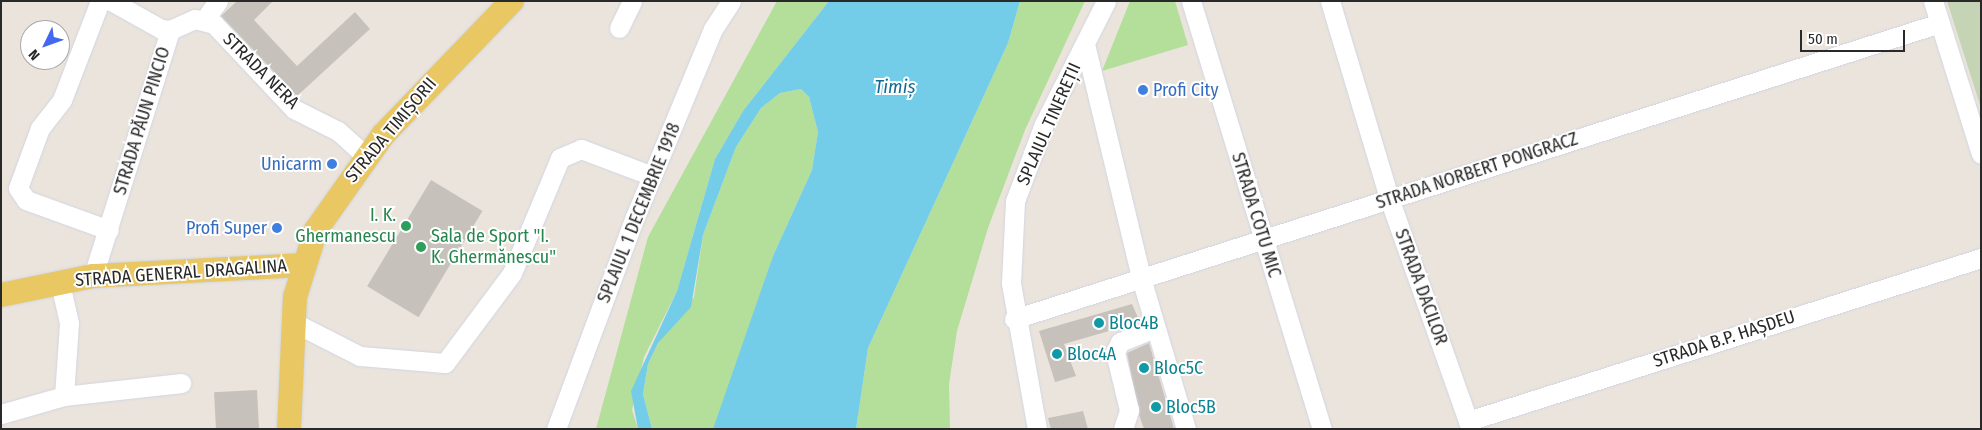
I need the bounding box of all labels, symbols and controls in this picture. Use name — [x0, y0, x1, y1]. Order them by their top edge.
north arrow — [20, 20, 70, 70]
scale bar — [1802, 20, 1907, 52]
street label: STRADA NERA — [218, 28, 304, 114]
text: 50 m — [1808, 30, 1838, 48]
street label: STRADA PĂUN PINCIO — [109, 44, 175, 198]
text: N — [25, 46, 43, 64]
street label: SPLAIUL TINEREȚII — [1012, 59, 1086, 189]
street label: STRADA TIMIȘORII — [341, 73, 441, 187]
water label: Timiș — [875, 76, 915, 98]
place label: Profi City — [1153, 79, 1218, 101]
marker: Profi City — [1137, 84, 1149, 96]
street label: SPLAIUL 1 DECEMBRIE 1918 — [593, 120, 685, 306]
street label: STRADA NORBERT PONGRACZ — [1373, 128, 1581, 214]
street label: STRADA COTU MIC — [1227, 150, 1285, 280]
place label: Unicarm — [261, 153, 322, 175]
marker: Unicarm — [326, 158, 338, 170]
place label: I. K. Ghermanescu — [295, 205, 396, 248]
place label: Profi Super — [186, 217, 267, 239]
marker: I. K. Ghermanescu — [400, 220, 412, 232]
marker: Profi Super — [271, 222, 283, 234]
place label: Sala de Sport "I. K. Ghermănescu" — [431, 226, 556, 268]
street label: STRADA DACILOR — [1390, 226, 1452, 348]
marker: Sala de Sport "I. K. Ghermănescu" — [415, 241, 427, 253]
street label: STRADA GENERAL DRAGALINA — [74, 255, 288, 291]
street label: STRADA B.P. HAȘDEU — [1650, 306, 1798, 372]
place label: Bloc4B — [1109, 312, 1159, 334]
marker: Bloc4B — [1093, 317, 1105, 329]
place label: Bloc4A — [1067, 343, 1116, 365]
marker: Bloc4A — [1051, 348, 1063, 360]
place label: Bloc5C — [1154, 357, 1203, 379]
marker: Bloc5C — [1138, 362, 1150, 374]
place label: Bloc5B — [1166, 396, 1216, 418]
marker: Bloc5B — [1150, 401, 1162, 413]

